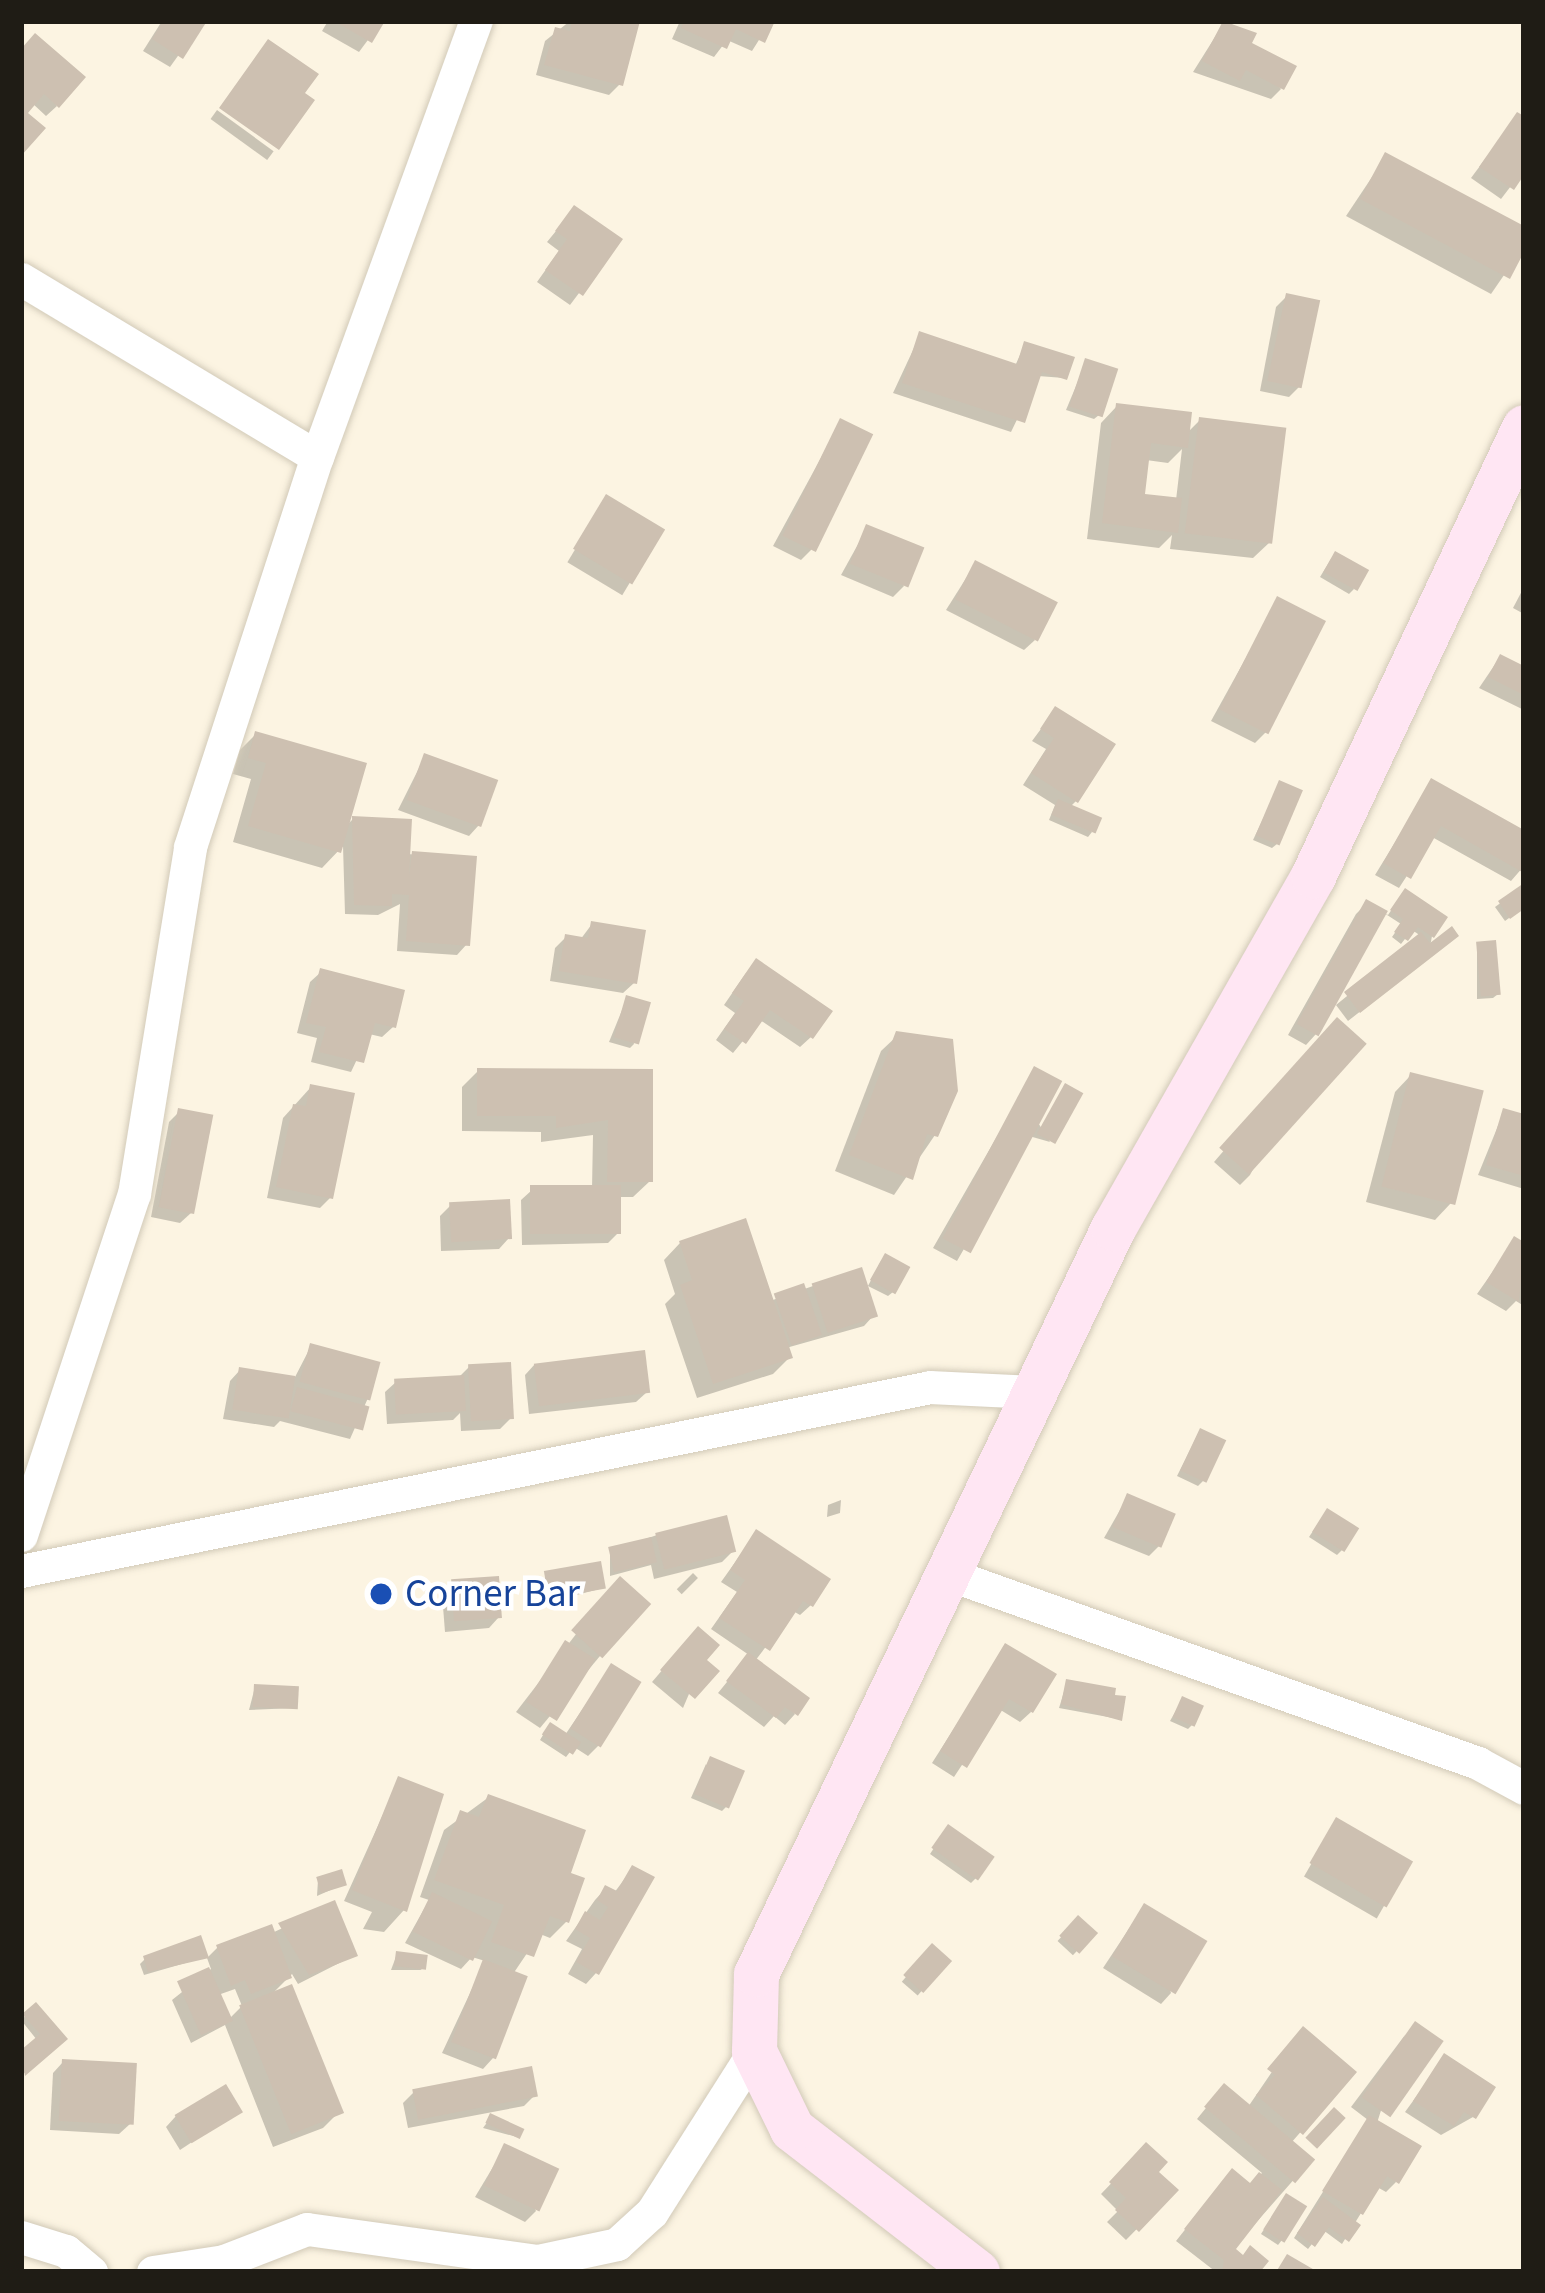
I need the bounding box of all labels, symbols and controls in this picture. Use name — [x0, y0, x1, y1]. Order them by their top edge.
place label: Corner Bar — [405, 1571, 580, 1617]
marker: Corner Bar — [368, 1581, 394, 1607]

